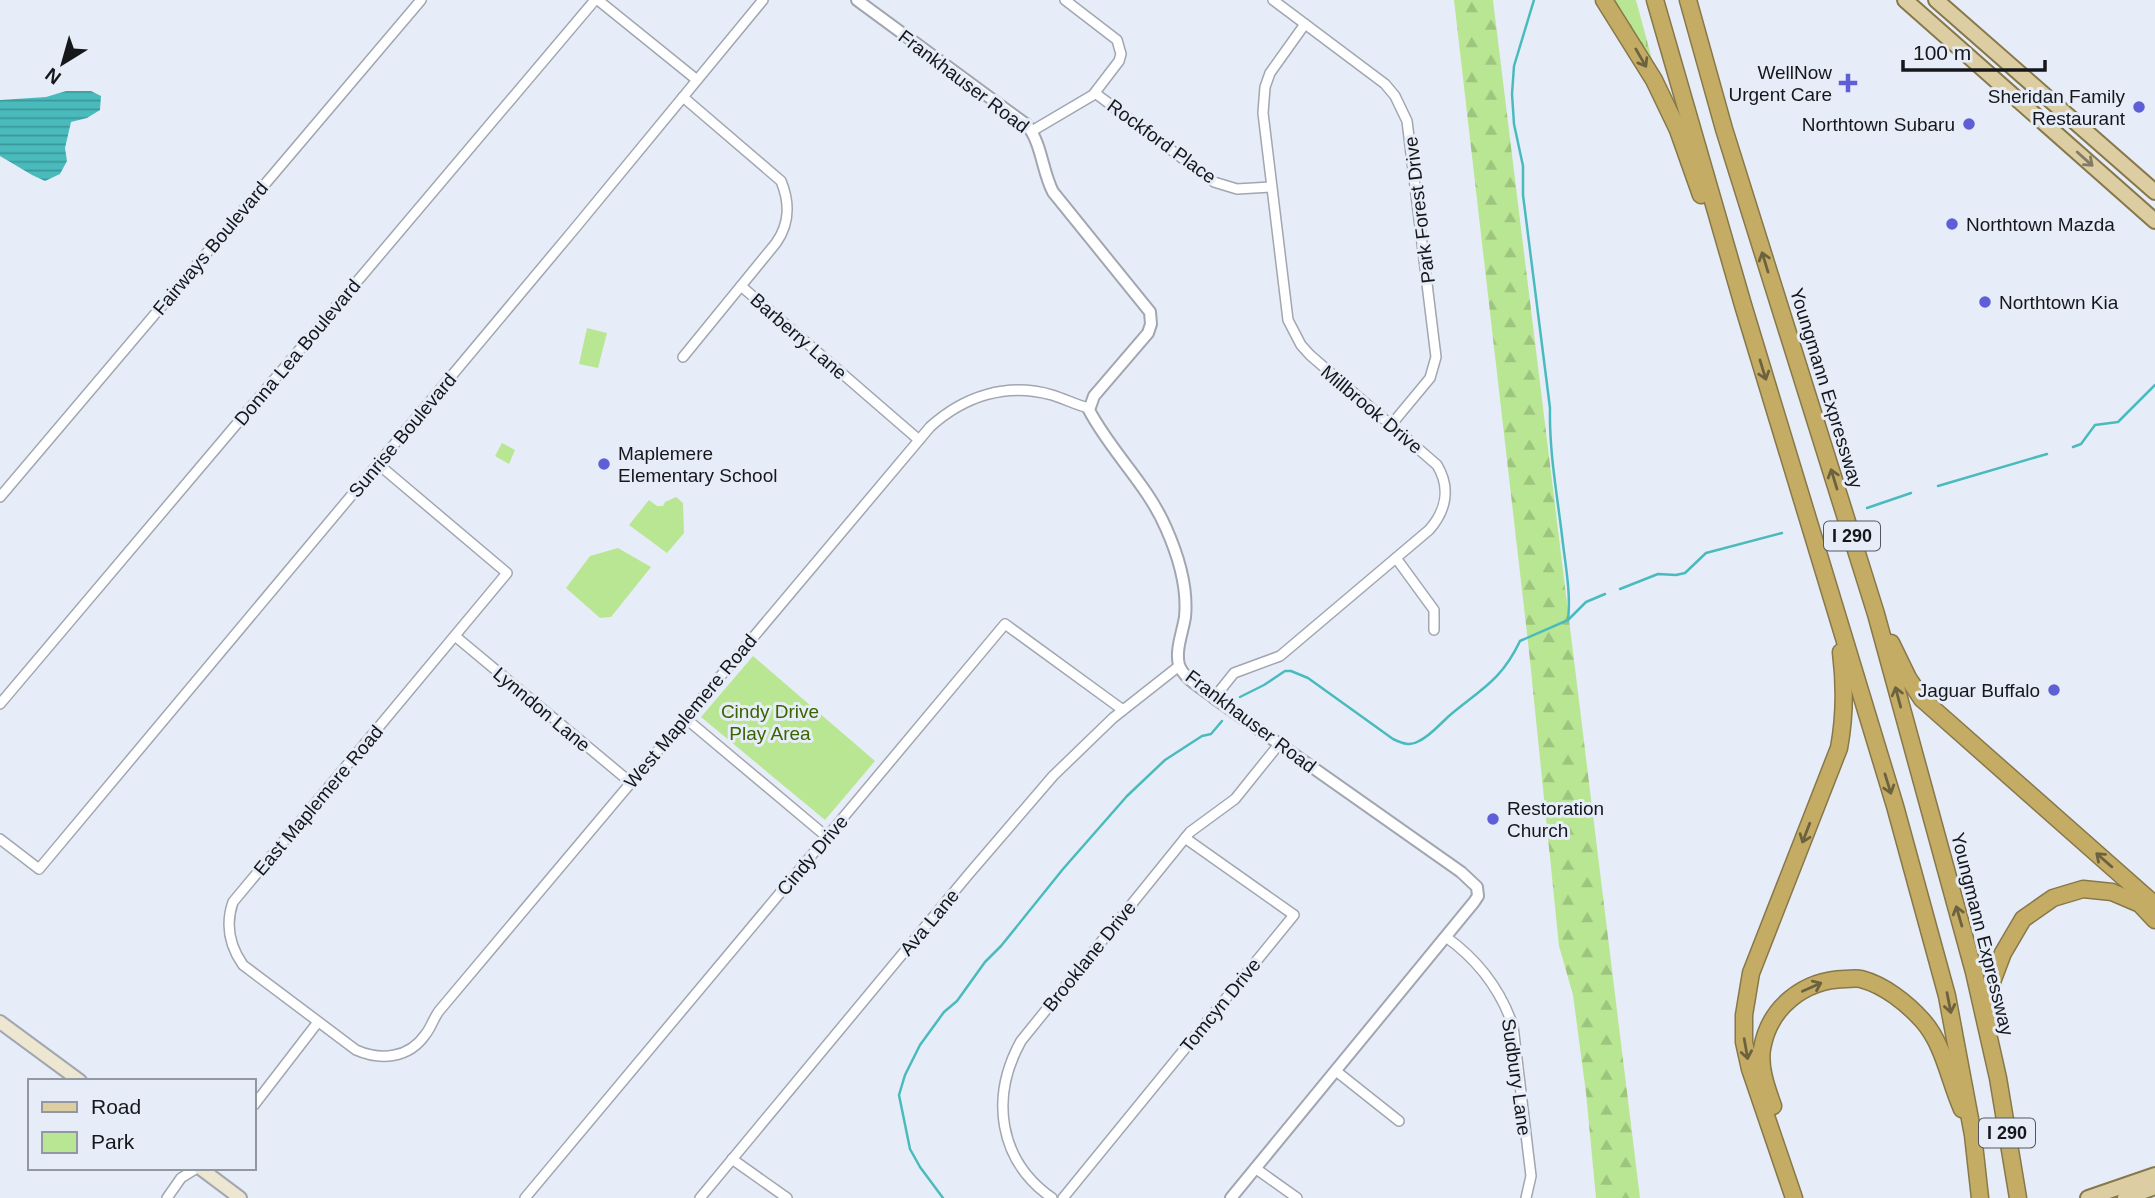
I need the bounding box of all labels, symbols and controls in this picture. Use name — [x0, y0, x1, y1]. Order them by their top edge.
street label: Frankhauser Road — [895, 26, 1033, 137]
north arrow — [28, 28, 98, 98]
scale bar — [1903, 28, 2045, 72]
text: 100 m — [1913, 41, 1971, 64]
one-way arrow — [1634, 47, 1648, 67]
place label: WellNow Urgent Care — [1729, 62, 1832, 105]
text: N — [41, 64, 65, 89]
marker: WellNow Urgent Care — [1838, 73, 1858, 93]
place label: Sheridan Family Restaurant — [1988, 86, 2126, 129]
street label: Rockford Place — [1103, 95, 1220, 188]
marker: Sheridan Family Restaurant — [2131, 99, 2147, 115]
place label: Northtown Subaru — [1802, 114, 1955, 135]
marker: Northtown Subaru — [1961, 116, 1977, 132]
street label: Park Forest Drive — [1400, 135, 1439, 285]
one-way arrow — [2075, 150, 2093, 166]
street label: Fairways Boulevard — [149, 178, 272, 319]
place label: Northtown Mazda — [1966, 214, 2115, 235]
marker: Northtown Mazda — [1944, 216, 1960, 232]
one-way arrow — [1758, 251, 1771, 273]
street label: Donna Lea Boulevard — [230, 275, 365, 429]
street label: Youngmann Expressway — [1786, 285, 1867, 491]
street label: Barberry Lane — [746, 289, 851, 384]
place label: Northtown Kia — [1999, 292, 2119, 313]
marker: Northtown Kia — [1977, 294, 1993, 310]
one-way arrow — [1758, 359, 1771, 381]
street label: Millbrook Drive — [1317, 361, 1427, 458]
street label: Sunrise Boulevard — [344, 369, 460, 502]
place label: Maplemere Elementary School — [618, 443, 777, 486]
marker: Maplemere Elementary School — [596, 456, 612, 472]
one-way arrow — [1826, 468, 1839, 490]
road number: I 290 — [1824, 522, 1880, 550]
street label: West Maplemere Road — [620, 630, 761, 792]
street label: Lynndon Lane — [489, 663, 594, 756]
street label: Frankhauser Road — [1182, 666, 1320, 777]
place label: Jaguar Buffalo — [1918, 680, 2040, 701]
marker: Jaguar Buffalo — [2046, 682, 2062, 698]
one-way arrow — [1891, 686, 1904, 708]
park label: Cindy Drive Play Area — [721, 701, 819, 744]
street label: East Maplemere Road — [250, 721, 387, 879]
one-way arrow — [1883, 772, 1896, 794]
place label: Restoration Church — [1507, 798, 1604, 841]
street label: Cindy Drive — [773, 811, 852, 900]
marker: Restoration Church — [1485, 811, 1501, 827]
one-way arrow — [1799, 821, 1812, 843]
street label: Youngmann Expressway — [1947, 830, 2018, 1038]
one-way arrow — [2096, 851, 2113, 868]
street label: Ava Lane — [896, 885, 963, 960]
street label: Brooklane Drive — [1039, 897, 1140, 1015]
one-way arrow — [1951, 905, 1964, 927]
street label: Tomcyn Drive — [1176, 954, 1265, 1057]
one-way arrow — [1800, 980, 1822, 993]
one-way arrow — [1942, 991, 1956, 1014]
street label: Sudbury Lane — [1498, 1017, 1535, 1137]
one-way arrow — [1740, 1037, 1753, 1060]
legend — [28, 1079, 256, 1170]
text: Road — [91, 1095, 141, 1118]
road number: I 290 — [1979, 1118, 2035, 1148]
text: Park — [91, 1130, 135, 1153]

